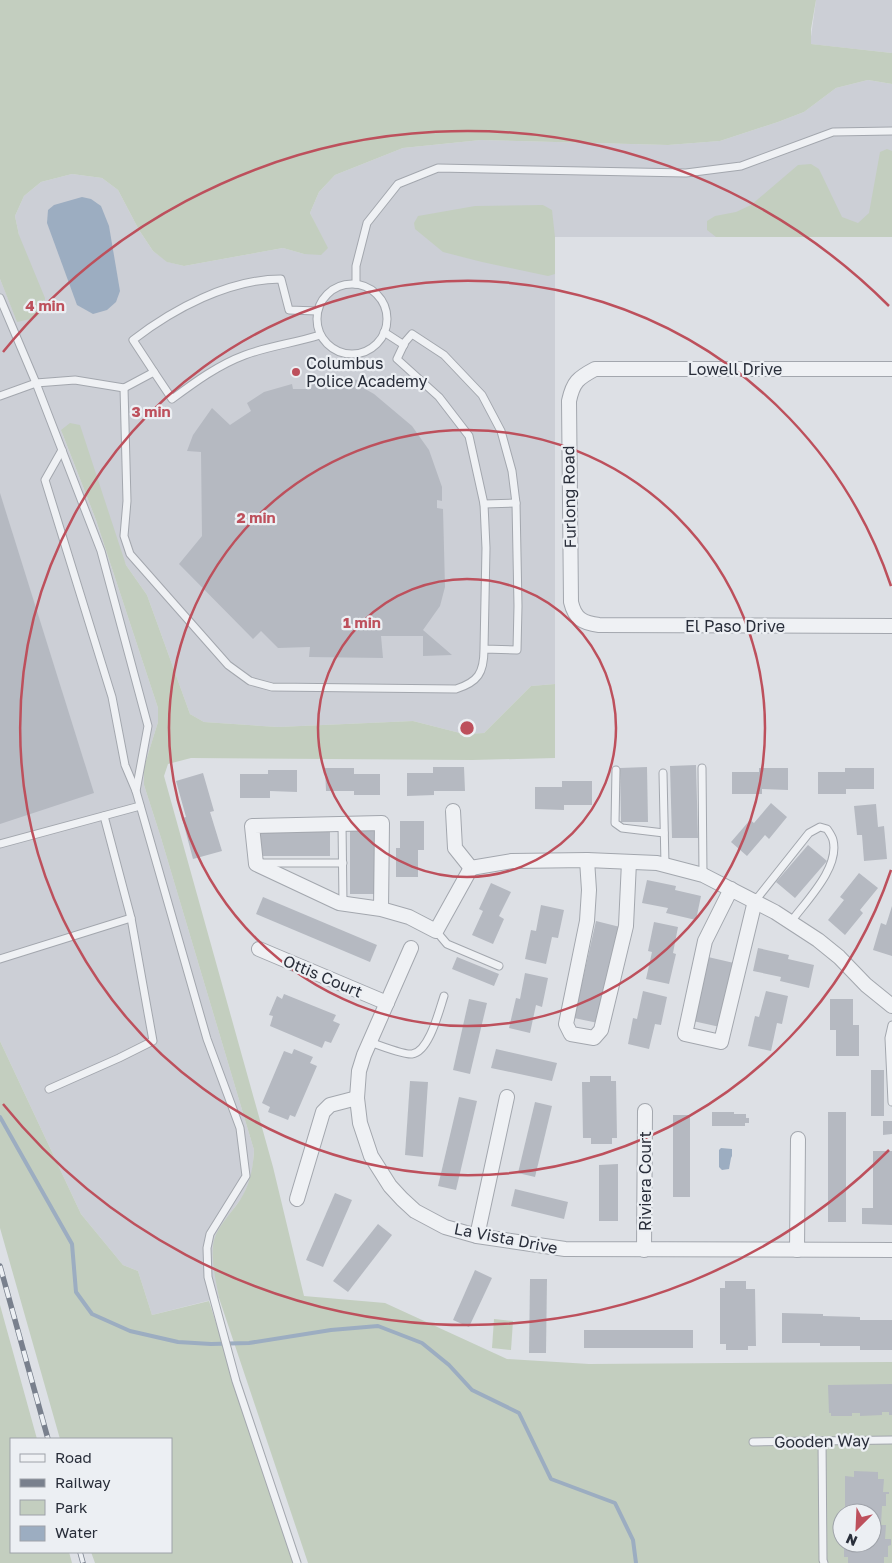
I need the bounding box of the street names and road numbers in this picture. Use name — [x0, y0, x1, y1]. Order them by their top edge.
street label: Lowell Drive — [688, 359, 782, 379]
street label: Furlong Road — [558, 445, 580, 549]
street label: El Paso Drive — [685, 616, 785, 636]
street label: Ottis Court — [280, 950, 366, 1002]
street label: Riviera Court — [635, 1131, 655, 1231]
street label: La Vista Drive — [453, 1218, 559, 1258]
street label: Gooden Way — [774, 1430, 870, 1452]

